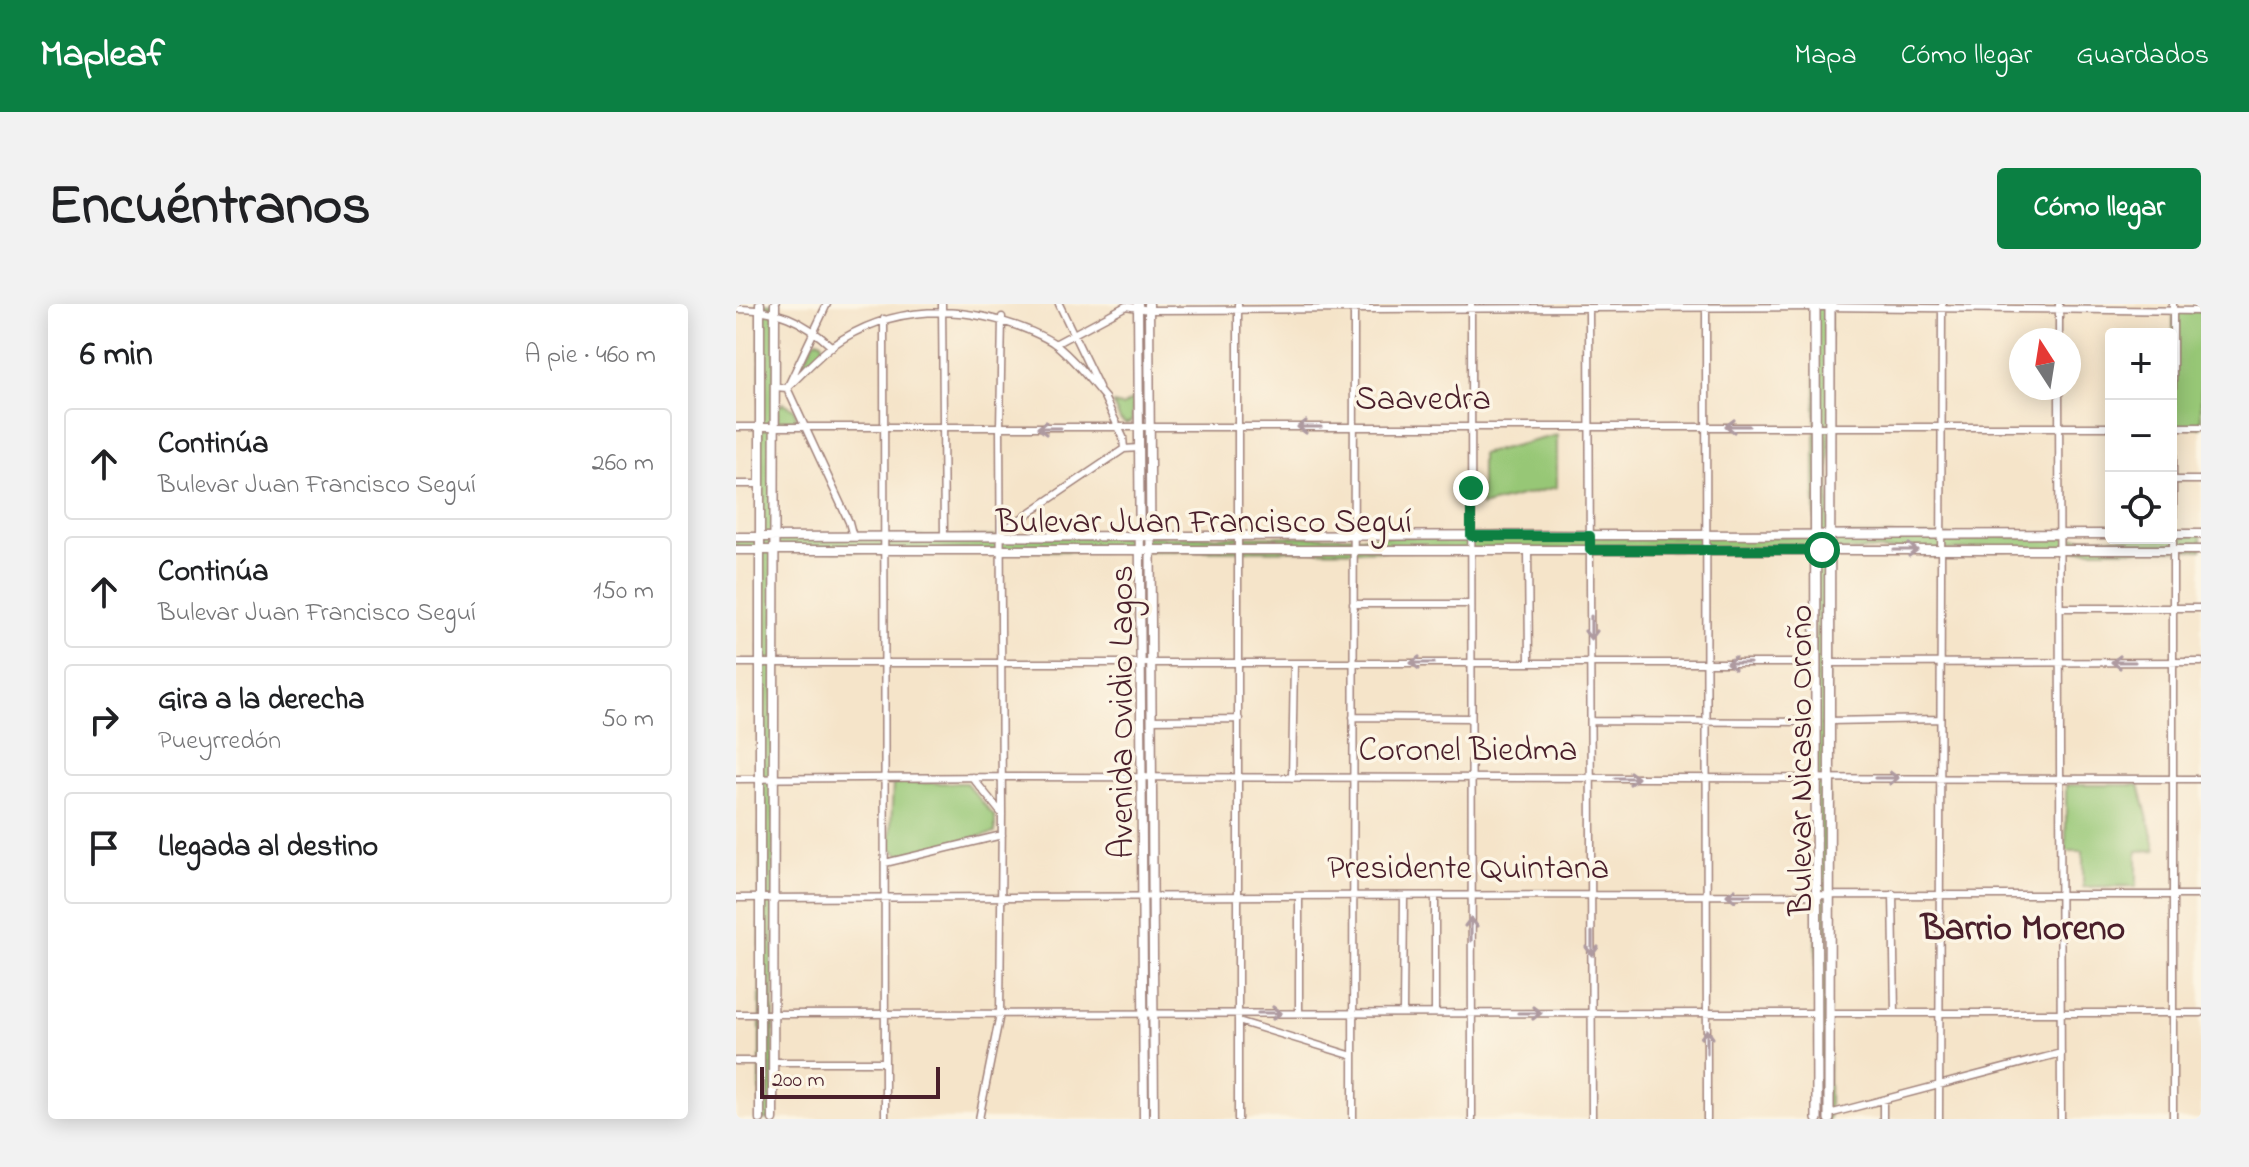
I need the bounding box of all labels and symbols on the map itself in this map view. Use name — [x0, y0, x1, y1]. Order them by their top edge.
north arrow — [2009, 328, 2081, 400]
street label: Saavedra — [1355, 376, 1491, 426]
one-way arrow — [1724, 418, 1751, 434]
one-way arrow — [1296, 419, 1323, 435]
one-way arrow — [1036, 420, 1063, 436]
route end — [1453, 470, 1489, 506]
street label: Bulevar Juan Francisco Seguí — [995, 499, 1412, 549]
route start — [1804, 532, 1840, 568]
one-way arrow — [1892, 542, 1919, 558]
street label: Avenida Ovidio Lagos — [1099, 565, 1149, 859]
street label: Bulevar Nicasio Oroño — [1778, 605, 1828, 916]
one-way arrow — [1583, 614, 1599, 641]
one-way arrow — [2110, 654, 2137, 670]
one-way arrow — [1409, 655, 1436, 671]
one-way arrow — [1725, 655, 1752, 671]
street label: Coronel Biedma — [1359, 727, 1577, 777]
one-way arrow — [1613, 770, 1640, 786]
one-way arrow — [1873, 770, 1900, 786]
street label: Presidente Quintana — [1327, 845, 1609, 895]
one-way arrow — [1725, 887, 1752, 903]
district label: Barrio Moreno — [1919, 904, 2125, 957]
one-way arrow — [1464, 916, 1479, 943]
one-way arrow — [1584, 930, 1600, 957]
one-way arrow — [1256, 1005, 1283, 1021]
one-way arrow — [1516, 1005, 1543, 1021]
one-way arrow — [1699, 1028, 1715, 1055]
scale bar — [760, 1063, 940, 1099]

